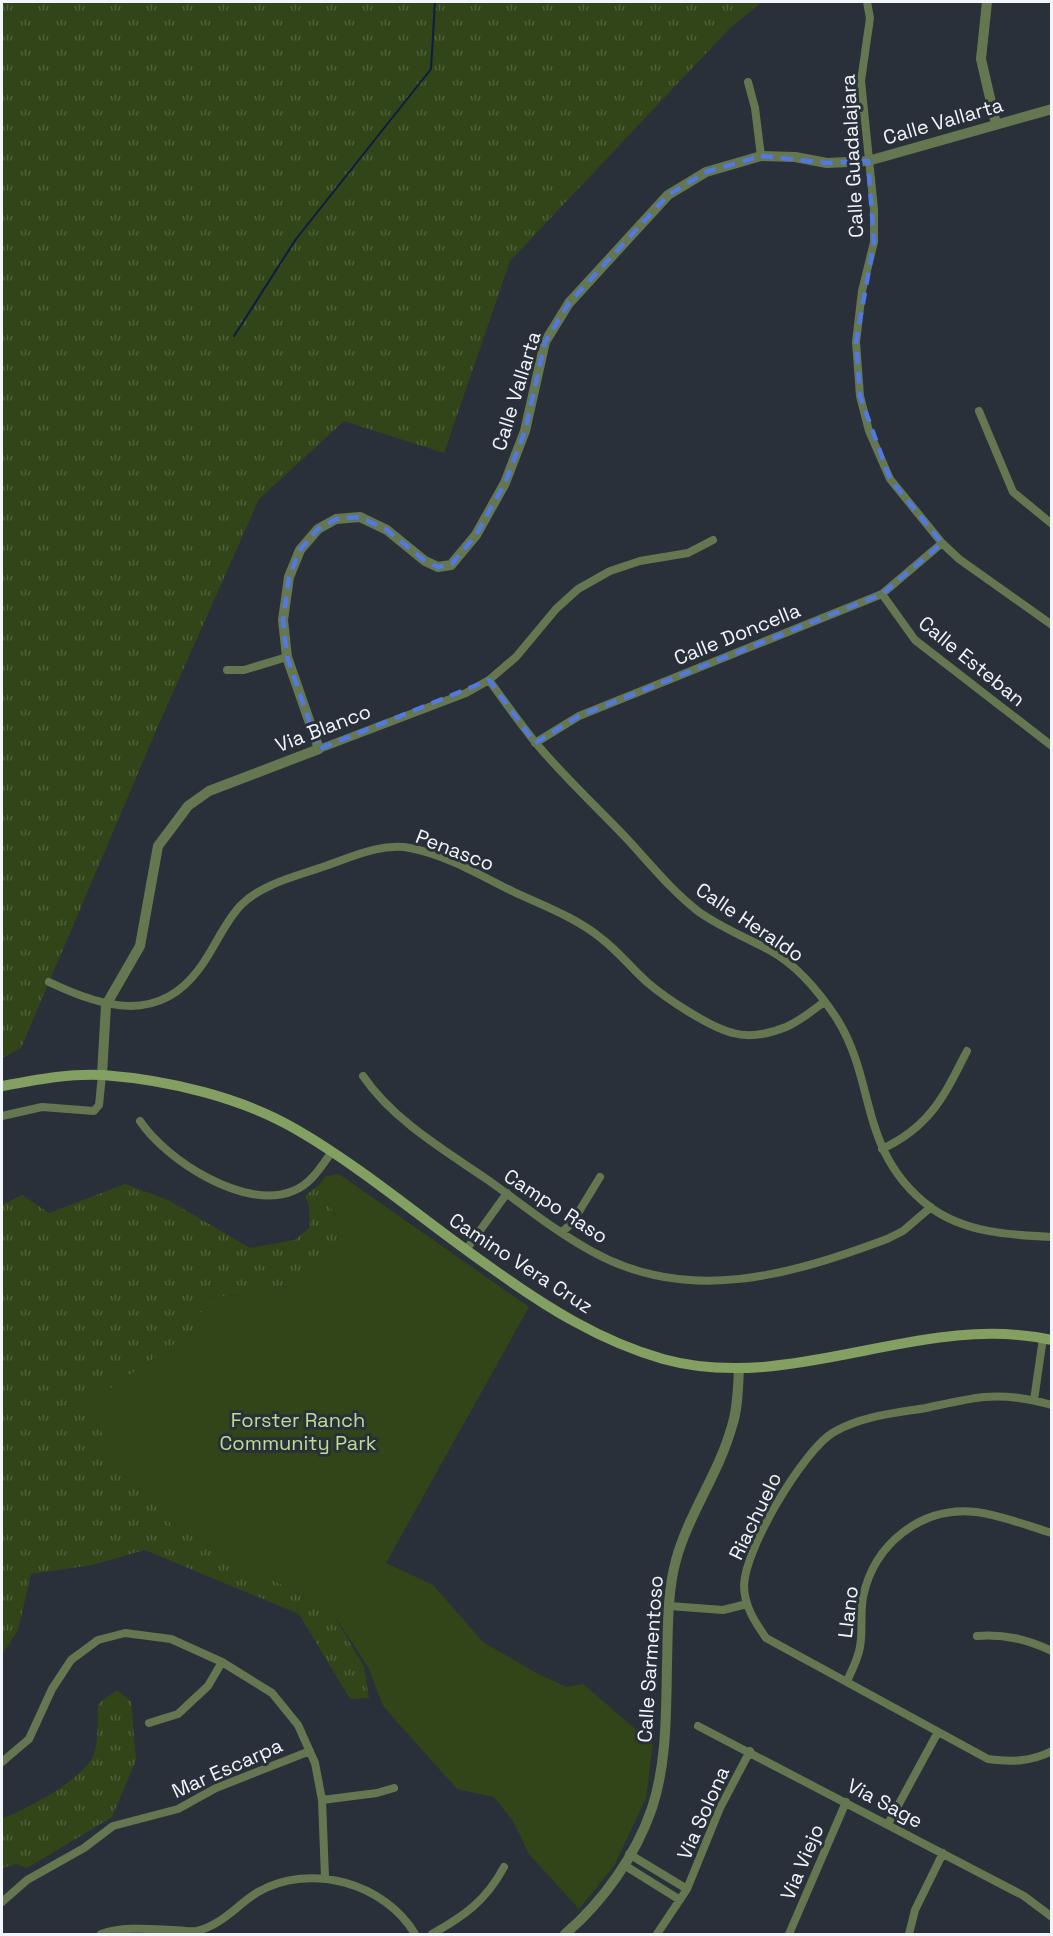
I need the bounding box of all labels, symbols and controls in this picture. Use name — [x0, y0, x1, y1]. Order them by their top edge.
street label: Calle Guadalajara — [835, 74, 869, 238]
street label: Calle Vallarta — [880, 91, 1006, 151]
street label: Calle Vallarta — [486, 328, 546, 454]
street label: Calle Doncella — [670, 597, 804, 671]
street label: Calle Esteban — [913, 610, 1031, 712]
street label: Via Blanco — [272, 698, 374, 758]
street label: Penasco — [412, 823, 498, 877]
street label: Calle Heraldo — [691, 876, 809, 968]
street label: Campo Raso — [499, 1163, 613, 1249]
street label: Camino Vera Cruz — [444, 1207, 598, 1319]
park label: Forster Ranch Community Park — [219, 1407, 377, 1456]
street label: Riachuelo — [723, 1468, 787, 1564]
street label: Calle Sarmentoso — [631, 1575, 669, 1743]
street label: Llano — [832, 1585, 864, 1639]
street label: Mar Escarpa — [168, 1732, 286, 1804]
street label: Via Solona — [671, 1762, 735, 1864]
street label: Via Sage — [843, 1772, 927, 1834]
street label: Via Viejo — [774, 1820, 830, 1904]

